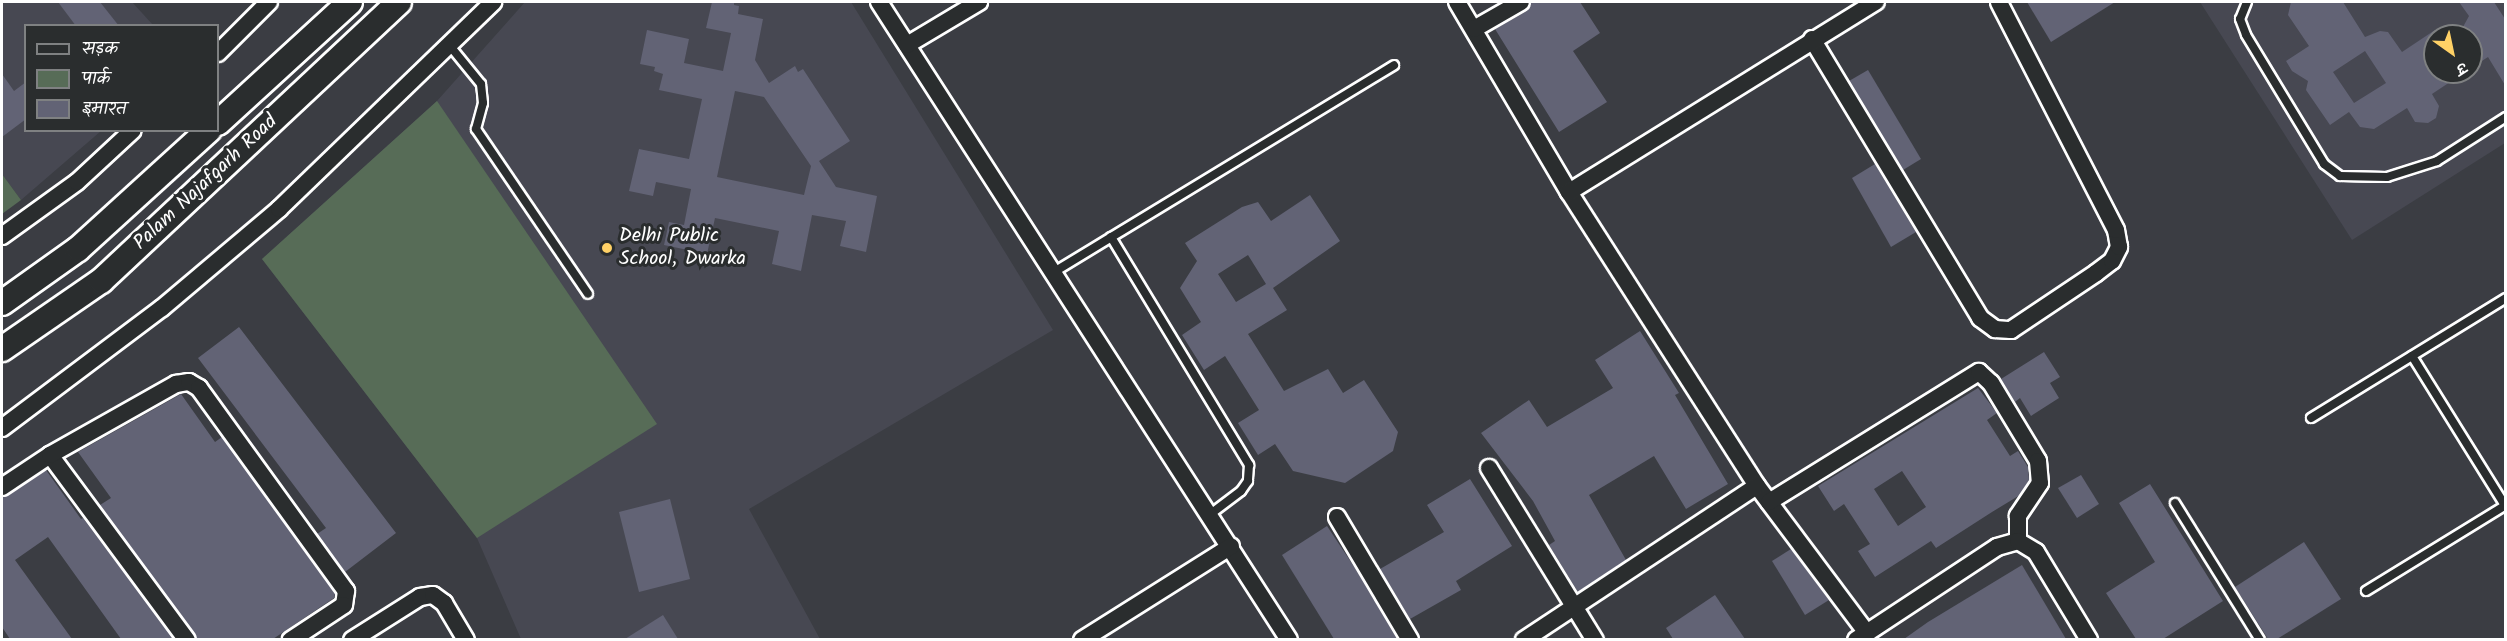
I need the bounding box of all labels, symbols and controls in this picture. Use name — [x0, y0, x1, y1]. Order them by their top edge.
legend — [24, 24, 219, 132]
north arrow — [2423, 24, 2483, 84]
text: सड़क — [82, 35, 118, 64]
text: उ — [2451, 55, 2473, 81]
text: पार्क — [82, 65, 111, 94]
text: इमारत — [82, 95, 126, 124]
street label: Palam Najafgarh Road — [129, 110, 283, 256]
place label: Delhi Public School, Dwarka — [619, 225, 746, 272]
marker: Delhi Public School, Dwarka — [600, 241, 614, 255]

